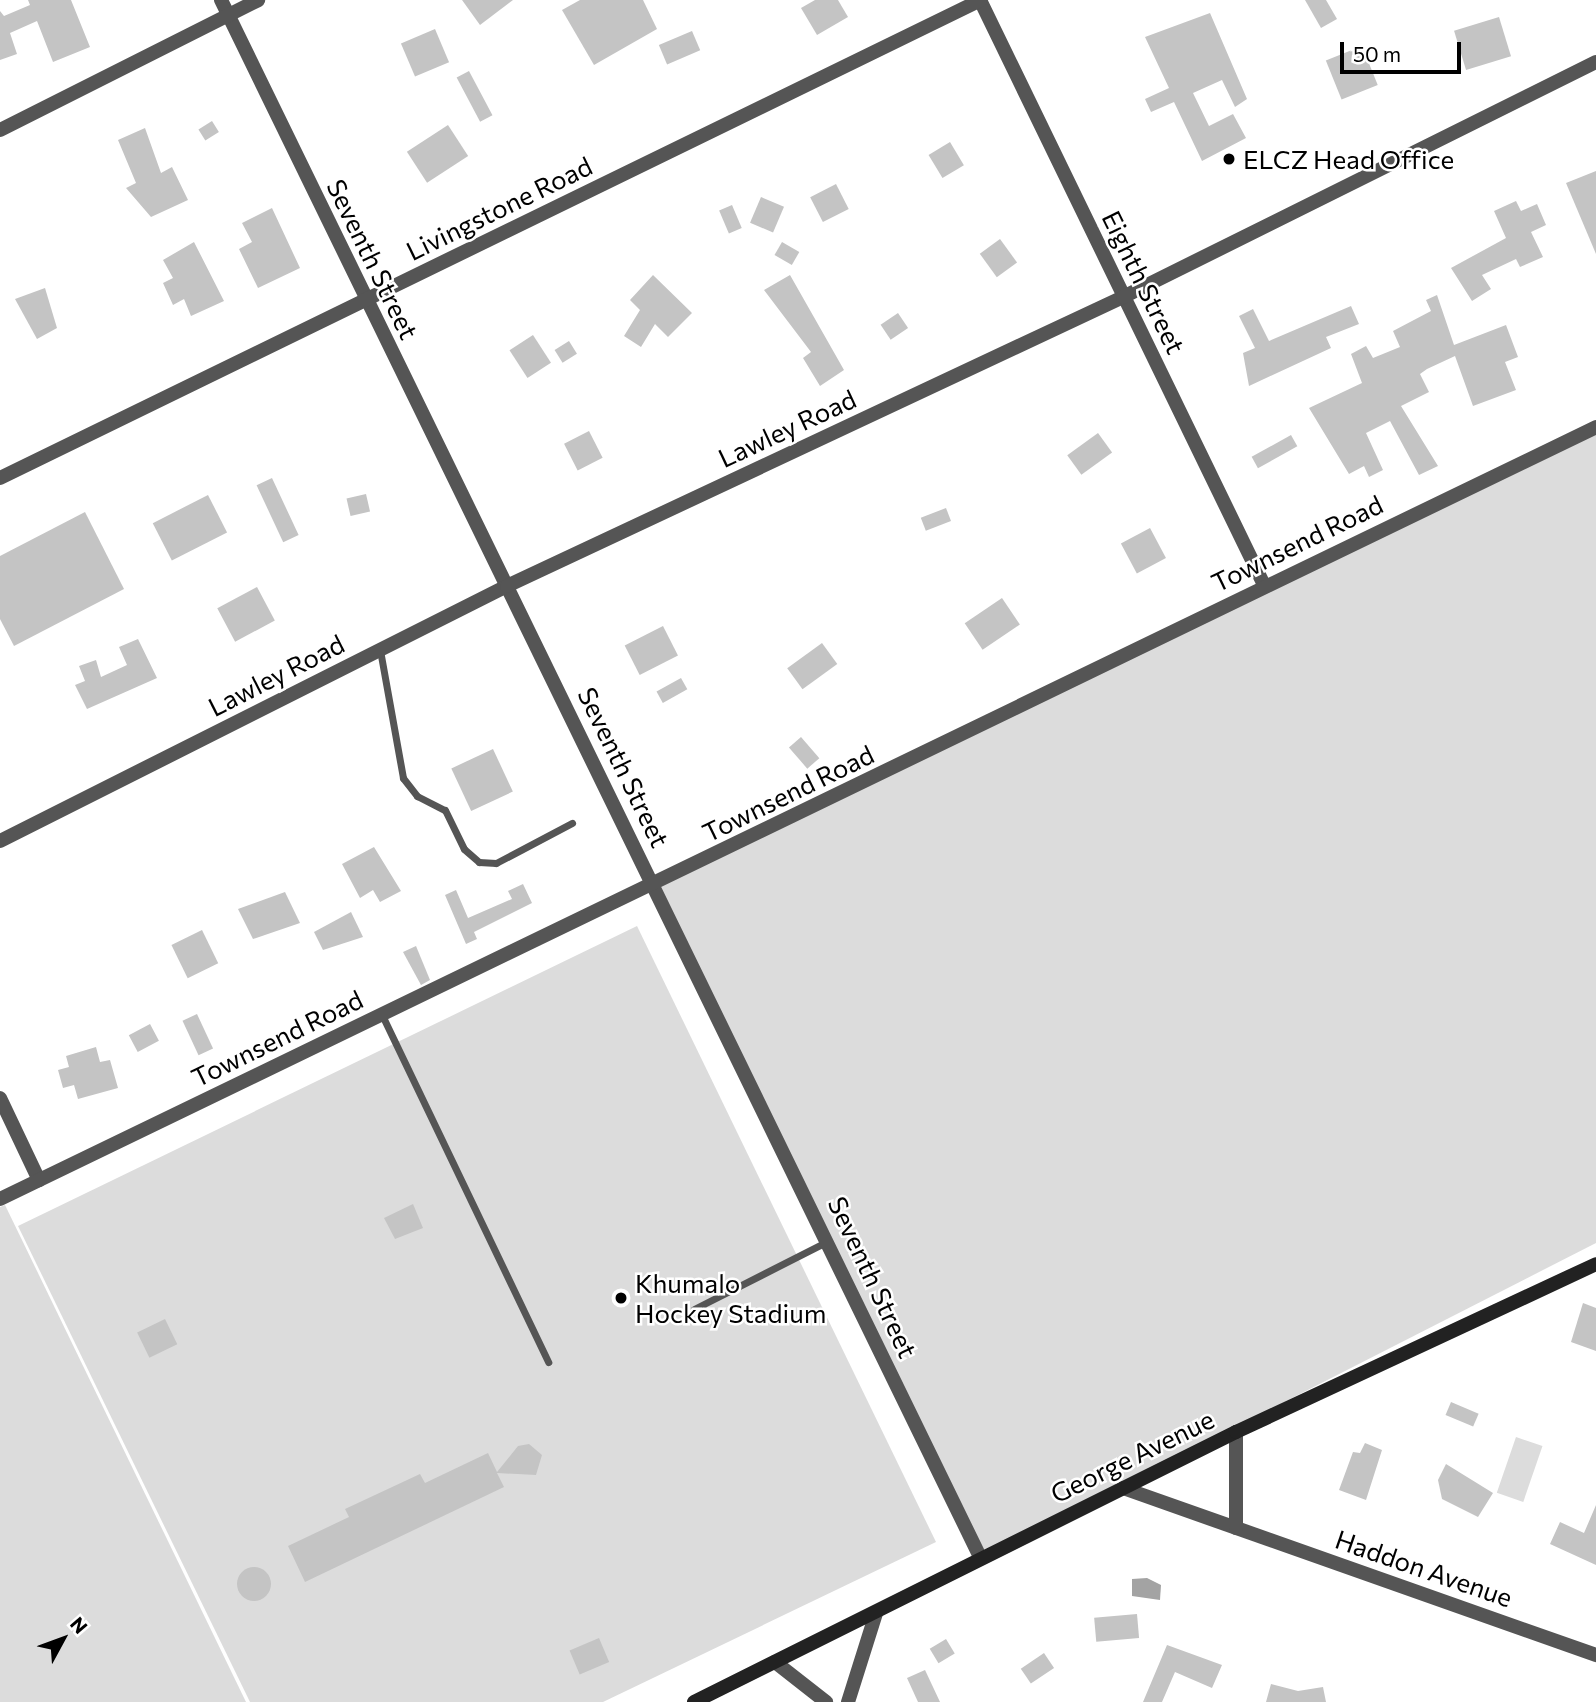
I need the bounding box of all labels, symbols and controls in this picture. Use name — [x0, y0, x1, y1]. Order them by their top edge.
scale bar — [1344, 28, 1465, 72]
text: 50 m — [1353, 41, 1401, 66]
place label: ELCZ Head Office — [1243, 143, 1454, 175]
street label: Livingstone Road — [401, 150, 597, 266]
marker: ELCZ Head Office — [1221, 151, 1237, 167]
street label: Seventh Street — [321, 174, 425, 344]
street label: Eighth Street — [1096, 205, 1192, 359]
street label: Lawley Road — [713, 383, 861, 473]
street label: Townsend Road — [1206, 488, 1388, 598]
street label: Lawley Road — [203, 627, 349, 723]
street label: Seventh Street — [572, 682, 676, 852]
street label: Townsend Road — [697, 738, 879, 848]
street label: Townsend Road — [186, 983, 368, 1093]
street label: Seventh Street — [822, 1191, 924, 1363]
place label: Khumalo Hockey Stadium — [635, 1267, 826, 1328]
marker: Khumalo Hockey Stadium — [613, 1290, 629, 1306]
street label: George Avenue — [1045, 1403, 1219, 1509]
street label: Haddon Avenue — [1331, 1523, 1517, 1613]
north arrow — [28, 1604, 98, 1674]
text: N — [66, 1612, 93, 1638]

